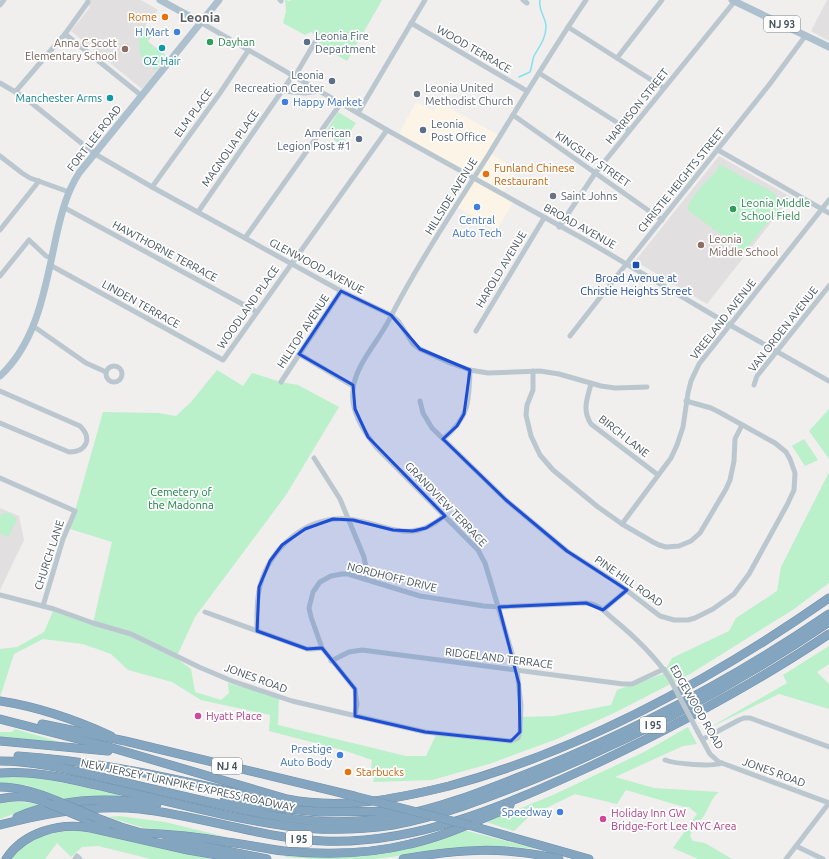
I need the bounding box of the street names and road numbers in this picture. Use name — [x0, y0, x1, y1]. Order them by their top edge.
road number: NJ 93 — [764, 16, 800, 32]
street label: WOOD TERRACE — [435, 23, 513, 75]
street label: HARRISON STREET — [603, 66, 671, 146]
street label: ELM PLACE — [172, 87, 214, 139]
street label: FORT LEE ROAD — [65, 102, 124, 173]
street label: MAGNOLIA PLACE — [199, 107, 261, 189]
street label: CHRISTIE HEIGHTS STREET — [635, 125, 727, 235]
street label: KINGSLEY STREET — [553, 129, 633, 189]
street label: HILLSIDE AVENUE — [423, 155, 479, 237]
street label: BROAD AVENUE — [542, 201, 618, 251]
street label: HAWTHORNE TERRACE — [110, 218, 220, 284]
street label: HAROLD AVENUE — [473, 228, 529, 310]
street label: GLENWOOD AVENUE — [268, 236, 366, 296]
street label: WOODLAND PLACE — [215, 263, 281, 351]
street label: VREELAND AVENUE — [688, 276, 758, 362]
street label: LINDEN TERRACE — [100, 278, 182, 330]
street label: VAN ORDEN AVENUE — [746, 284, 820, 374]
street label: HILLTOP AVENUE — [275, 292, 331, 370]
street label: BIRCH LANE — [596, 413, 652, 459]
street label: GRANDVIEW TERRACE — [403, 460, 489, 548]
street label: CHURCH LANE — [32, 519, 66, 591]
street label: PINE HILL ROAD — [593, 553, 666, 609]
street label: NORDHOFF DRIVE — [346, 560, 438, 594]
street label: RIDGELAND TERRACE — [444, 645, 554, 671]
street label: JONES ROAD — [223, 661, 289, 695]
street label: EDGEWOOD ROAD — [668, 663, 726, 751]
road number: I 95 — [640, 717, 666, 733]
street label: JONES ROAD — [741, 755, 807, 789]
street label: NEW JERSEY TURNPIKE EXPRESS ROADWAY — [80, 756, 297, 814]
road number: NJ 4 — [212, 758, 242, 774]
road number: I 95 — [286, 831, 312, 847]

